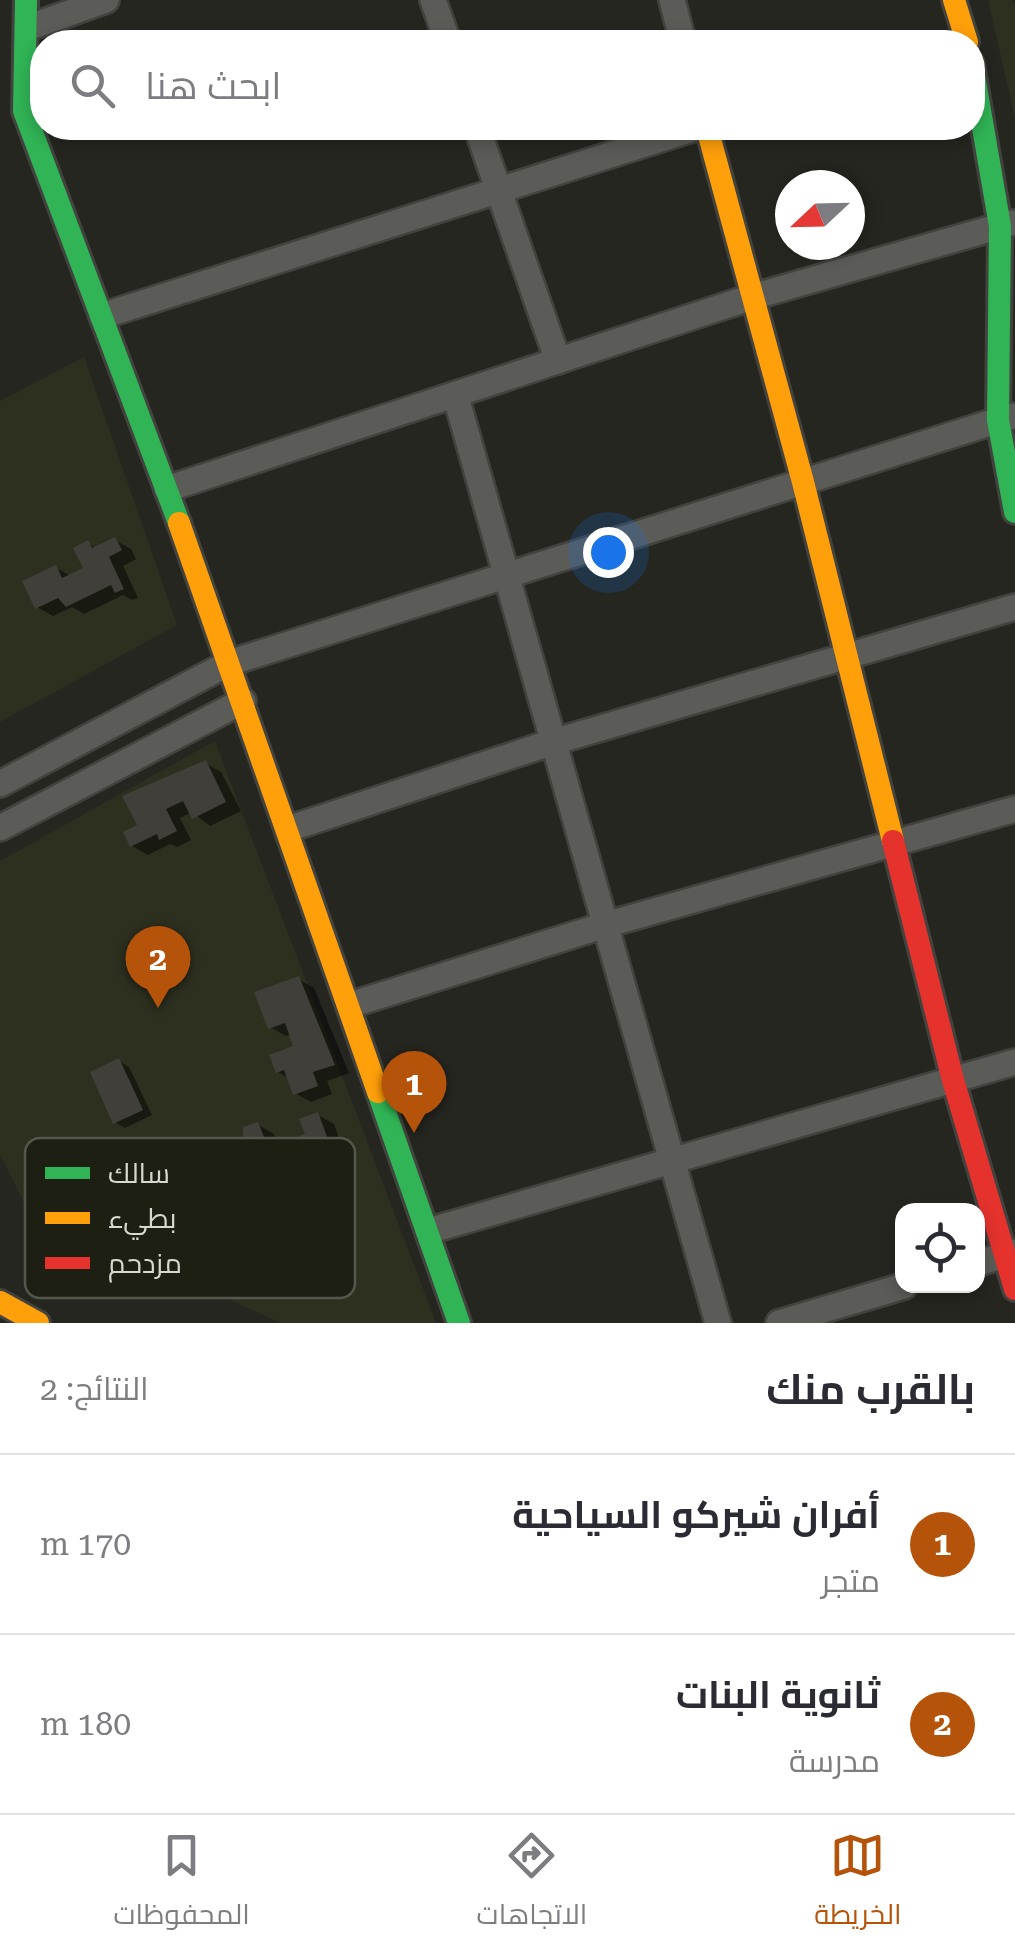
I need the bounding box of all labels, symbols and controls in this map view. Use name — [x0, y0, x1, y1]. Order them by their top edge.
search box — [30, 30, 985, 140]
icon: search — [65, 58, 120, 113]
text: ابحث هنا — [145, 64, 282, 108]
north arrow — [775, 170, 865, 260]
your location — [583, 527, 634, 578]
pin: 2 — [126, 926, 190, 1008]
pin: 1 — [382, 1050, 446, 1133]
legend — [25, 1138, 355, 1298]
text: سالك — [108, 1157, 170, 1190]
text: بطيء — [108, 1202, 176, 1240]
map controls — [895, 1203, 985, 1293]
button: locate — [895, 1203, 985, 1293]
text: مزدحم — [108, 1247, 182, 1283]
text: بالقرب منك — [766, 1365, 975, 1414]
text: النتائج: 2 — [40, 1370, 149, 1408]
text: أفران شيركو السياحية — [512, 1493, 880, 1537]
text: 170 m — [40, 1525, 131, 1563]
text: 1 — [934, 1525, 951, 1563]
text: متجر — [821, 1562, 880, 1600]
text: ثانوية البنات — [676, 1673, 880, 1717]
text: 180 m — [40, 1705, 131, 1743]
text: 2 — [934, 1705, 951, 1743]
text: مدرسة — [789, 1742, 880, 1780]
tab: المحفوظات — [113, 1828, 250, 1940]
tab: الاتجاهات — [477, 1828, 587, 1940]
tab: الخريطة — [814, 1828, 902, 1940]

